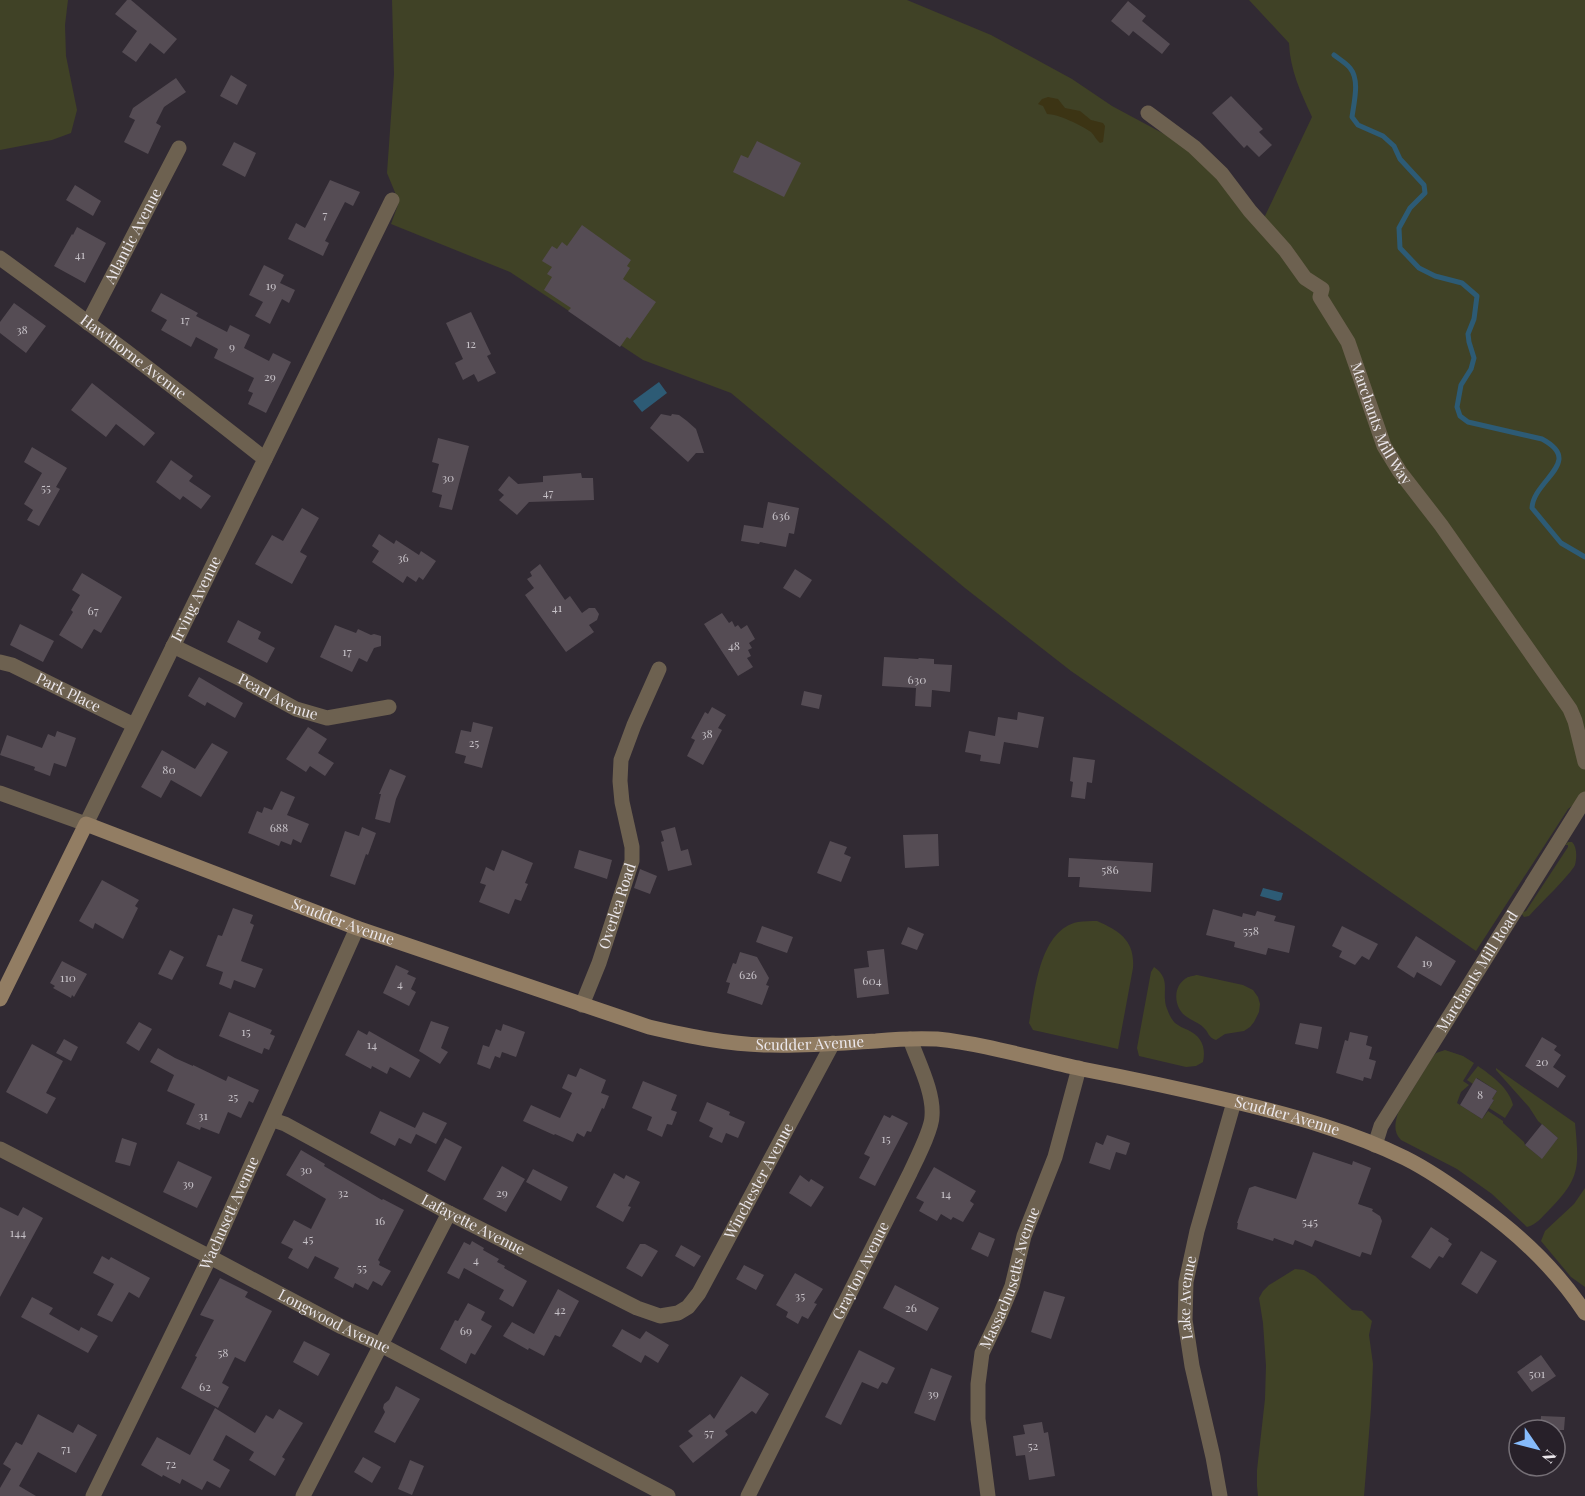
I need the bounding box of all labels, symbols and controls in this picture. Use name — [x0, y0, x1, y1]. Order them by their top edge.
street label: Atlantic Avenue — [99, 184, 165, 288]
house number: 7 — [323, 206, 328, 222]
house number: 41 — [75, 246, 86, 262]
house number: 19 — [266, 277, 276, 293]
street label: Hawthorne Avenue — [77, 309, 191, 403]
house number: 17 — [180, 311, 190, 327]
house number: 38 — [16, 321, 28, 337]
house number: 12 — [466, 335, 476, 351]
house number: 9 — [229, 338, 235, 354]
street label: Marchants Mill Way — [1347, 359, 1417, 489]
house number: 29 — [264, 368, 276, 384]
house number: 30 — [442, 469, 454, 485]
house number: 55 — [41, 479, 51, 495]
house number: 47 — [543, 484, 553, 500]
house number: 636 — [772, 507, 790, 523]
house number: 36 — [397, 549, 409, 565]
street label: Irving Avenue — [166, 552, 225, 645]
house number: 41 — [552, 599, 563, 615]
house number: 67 — [87, 602, 99, 618]
house number: 48 — [728, 637, 740, 653]
house number: 17 — [342, 643, 352, 659]
street label: Park Place — [33, 667, 104, 716]
street label: Pearl Avenue — [235, 668, 321, 724]
house number: 630 — [908, 671, 926, 687]
house number: 38 — [701, 725, 713, 741]
house number: 25 — [469, 734, 479, 750]
house number: 80 — [162, 761, 176, 777]
house number: 688 — [270, 819, 288, 835]
street label: Overlea Road — [593, 860, 640, 951]
house number: 586 — [1101, 861, 1119, 877]
street label: Scudder Avenue — [289, 893, 397, 949]
street label: Marchants Mill Road — [1431, 906, 1522, 1035]
house number: 558 — [1243, 922, 1259, 938]
house number: 19 — [1422, 954, 1432, 970]
house number: 626 — [739, 966, 757, 982]
house number: 110 — [60, 969, 76, 985]
house number: 604 — [862, 972, 882, 988]
house number: 4 — [397, 975, 403, 991]
house number: 15 — [241, 1023, 251, 1039]
street label: Scudder Avenue — [755, 1031, 865, 1054]
house number: 14 — [367, 1036, 377, 1052]
house number: 20 — [1536, 1053, 1548, 1069]
house number: 8 — [1477, 1086, 1483, 1102]
house number: 25 — [228, 1088, 238, 1104]
street label: Scudder Avenue — [1233, 1091, 1343, 1140]
house number: 31 — [198, 1107, 208, 1123]
street label: Winchester Avenue — [718, 1119, 797, 1243]
house number: 15 — [881, 1130, 891, 1146]
street label: Wachusett Avenue — [194, 1153, 263, 1274]
house number: 30 — [300, 1161, 312, 1177]
house number: 39 — [182, 1175, 194, 1191]
house number: 32 — [337, 1184, 349, 1200]
house number: 29 — [496, 1184, 508, 1200]
house number: 14 — [941, 1185, 951, 1201]
street label: Lafayette Avenue — [418, 1189, 529, 1259]
street label: Massachusetts Avenue — [974, 1204, 1043, 1352]
house number: 16 — [375, 1212, 385, 1228]
house number: 545 — [1302, 1213, 1318, 1229]
street label: Grayton Avenue — [827, 1218, 893, 1323]
house number: 144 — [10, 1224, 26, 1240]
house number: 45 — [303, 1230, 313, 1246]
house number: 4 — [473, 1251, 479, 1267]
street label: Lake Avenue — [1174, 1254, 1200, 1341]
house number: 55 — [357, 1259, 367, 1275]
street label: Longwood Avenue — [275, 1284, 394, 1357]
house number: 35 — [795, 1287, 805, 1303]
house number: 26 — [905, 1299, 917, 1315]
house number: 42 — [554, 1301, 566, 1317]
house number: 69 — [460, 1322, 472, 1338]
house number: 58 — [217, 1344, 229, 1360]
house number: 501 — [1529, 1365, 1546, 1381]
house number: 62 — [199, 1378, 211, 1394]
house number: 39 — [927, 1385, 939, 1401]
north arrow — [1507, 1418, 1567, 1478]
house number: 57 — [704, 1424, 714, 1440]
house number: 52 — [1028, 1437, 1039, 1453]
house number: 71 — [61, 1440, 71, 1456]
text: N — [1538, 1446, 1562, 1468]
house number: 72 — [166, 1455, 177, 1471]

